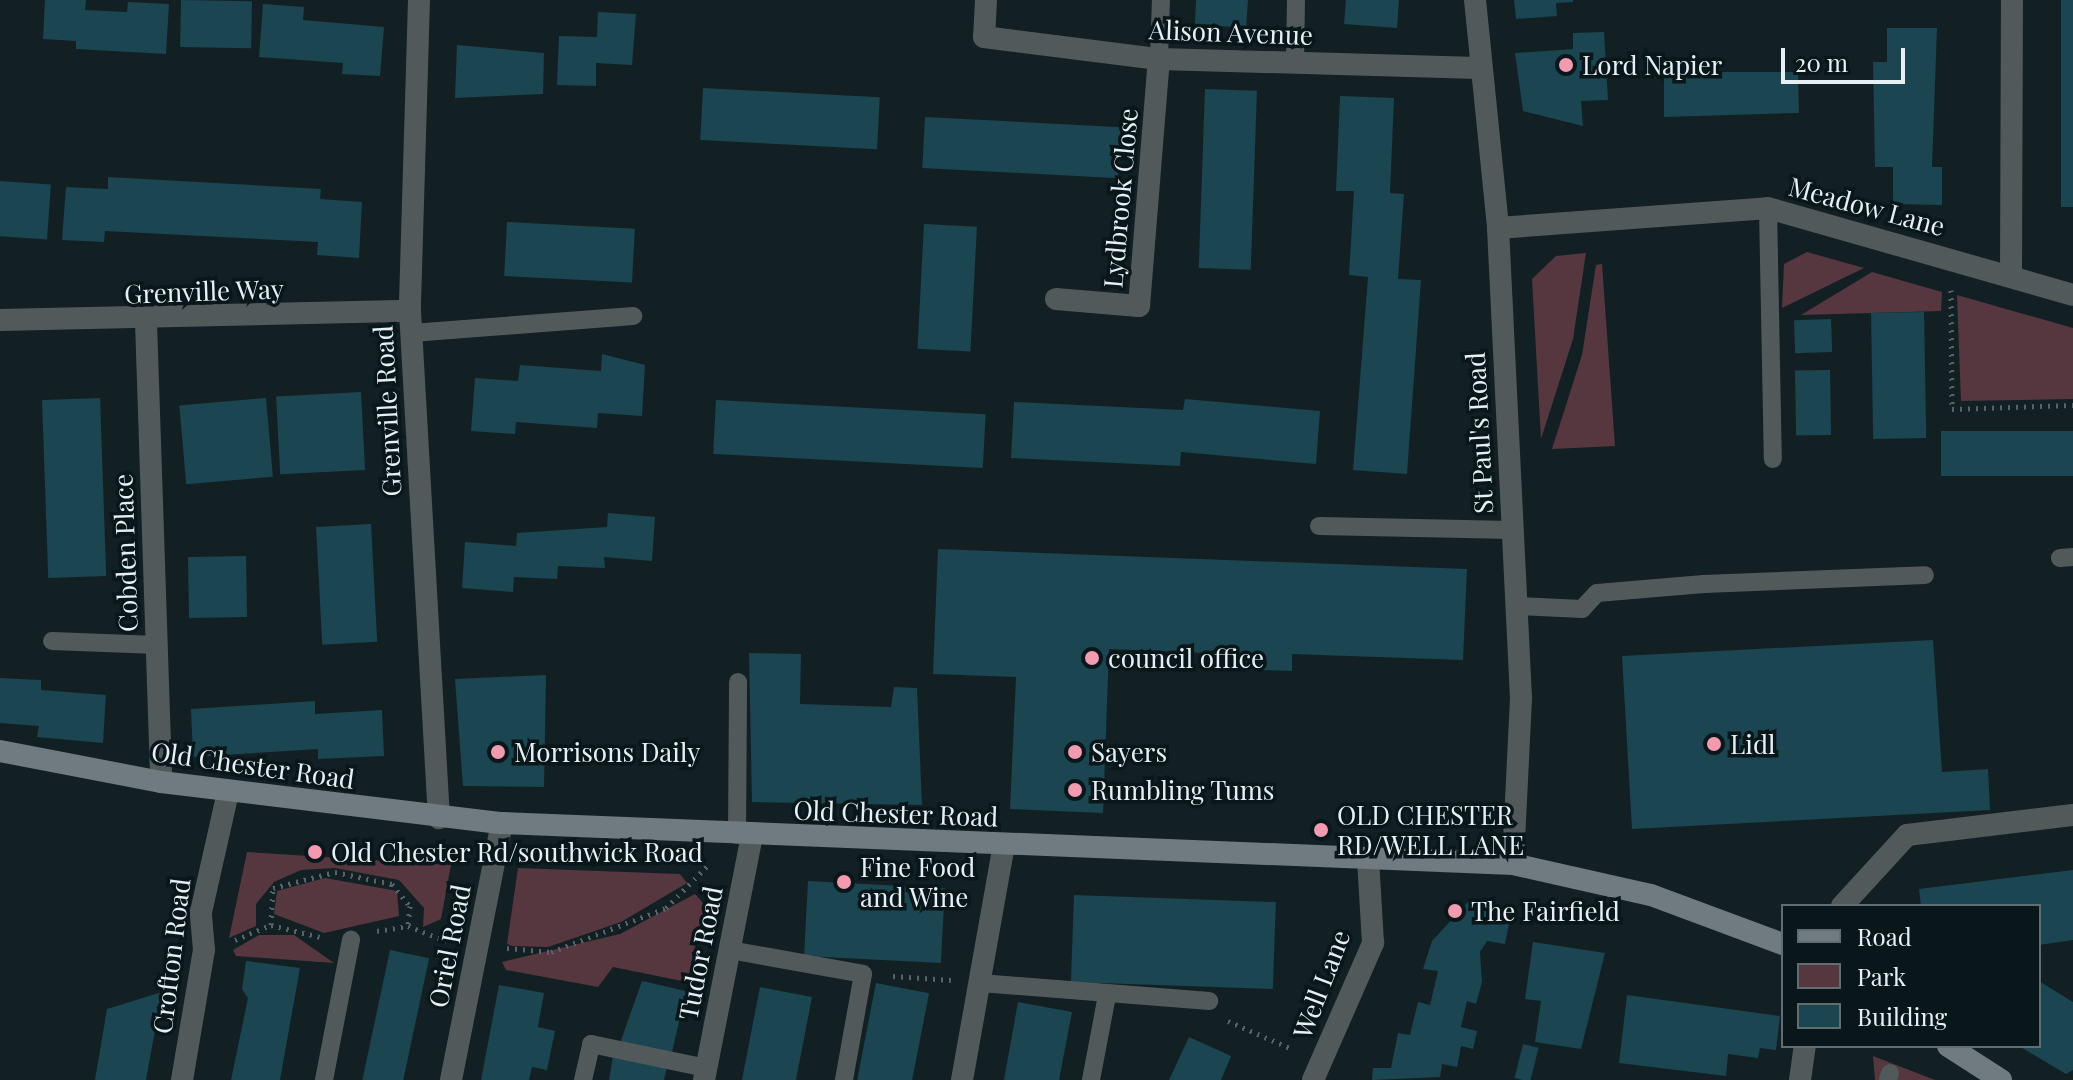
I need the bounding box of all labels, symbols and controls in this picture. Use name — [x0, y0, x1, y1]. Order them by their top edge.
street label: Alison Avenue — [1148, 14, 1314, 50]
scale bar — [1785, 32, 1909, 82]
text: 20 m — [1795, 46, 1848, 78]
place label: Lord Napier — [1582, 49, 1722, 81]
marker: Lord Napier — [1557, 56, 1575, 74]
street label: Lydbrook Close — [1097, 107, 1143, 289]
street label: Meadow Lane — [1785, 170, 1949, 242]
street label: Grenville Way — [123, 273, 285, 309]
street label: Grenville Road — [367, 325, 407, 497]
street label: St Paul's Road — [1459, 351, 1499, 515]
street label: Cobden Place — [107, 473, 143, 633]
place label: council office — [1108, 642, 1264, 674]
marker: council office — [1083, 649, 1101, 667]
place label: Lidl — [1730, 728, 1775, 760]
street label: Old Chester Road — [149, 735, 357, 795]
marker: Lidl — [1705, 735, 1723, 753]
place label: Morrisons Daily — [514, 736, 700, 768]
place label: Sayers — [1091, 736, 1167, 768]
marker: Morrisons Daily — [489, 743, 507, 761]
marker: Sayers — [1066, 743, 1084, 761]
place label: Rumbling Tums — [1091, 774, 1275, 806]
marker: Rumbling Tums — [1066, 781, 1084, 799]
street label: Old Chester Road — [793, 794, 999, 832]
place label: OLD CHESTER RD/WELL LANE — [1337, 799, 1524, 860]
marker: OLD CHESTER RD/WELL LANE — [1312, 821, 1330, 839]
place label: Old Chester Rd/southwick Road — [331, 836, 704, 868]
marker: Old Chester Rd/southwick Road — [306, 843, 324, 861]
place label: Fine Food and Wine — [860, 851, 975, 912]
marker: Fine Food and Wine — [835, 873, 853, 891]
street label: Crofton Road — [146, 876, 196, 1036]
street label: Oriel Road — [422, 882, 476, 1010]
street label: Tudor Road — [672, 883, 728, 1023]
place label: The Fairfield — [1471, 895, 1620, 927]
marker: The Fairfield — [1446, 902, 1464, 920]
legend — [1781, 904, 2041, 1048]
text: Road — [1857, 920, 1912, 952]
street label: Well Lane — [1286, 926, 1356, 1042]
text: Park — [1857, 960, 1906, 992]
text: Building — [1857, 1000, 1947, 1032]

